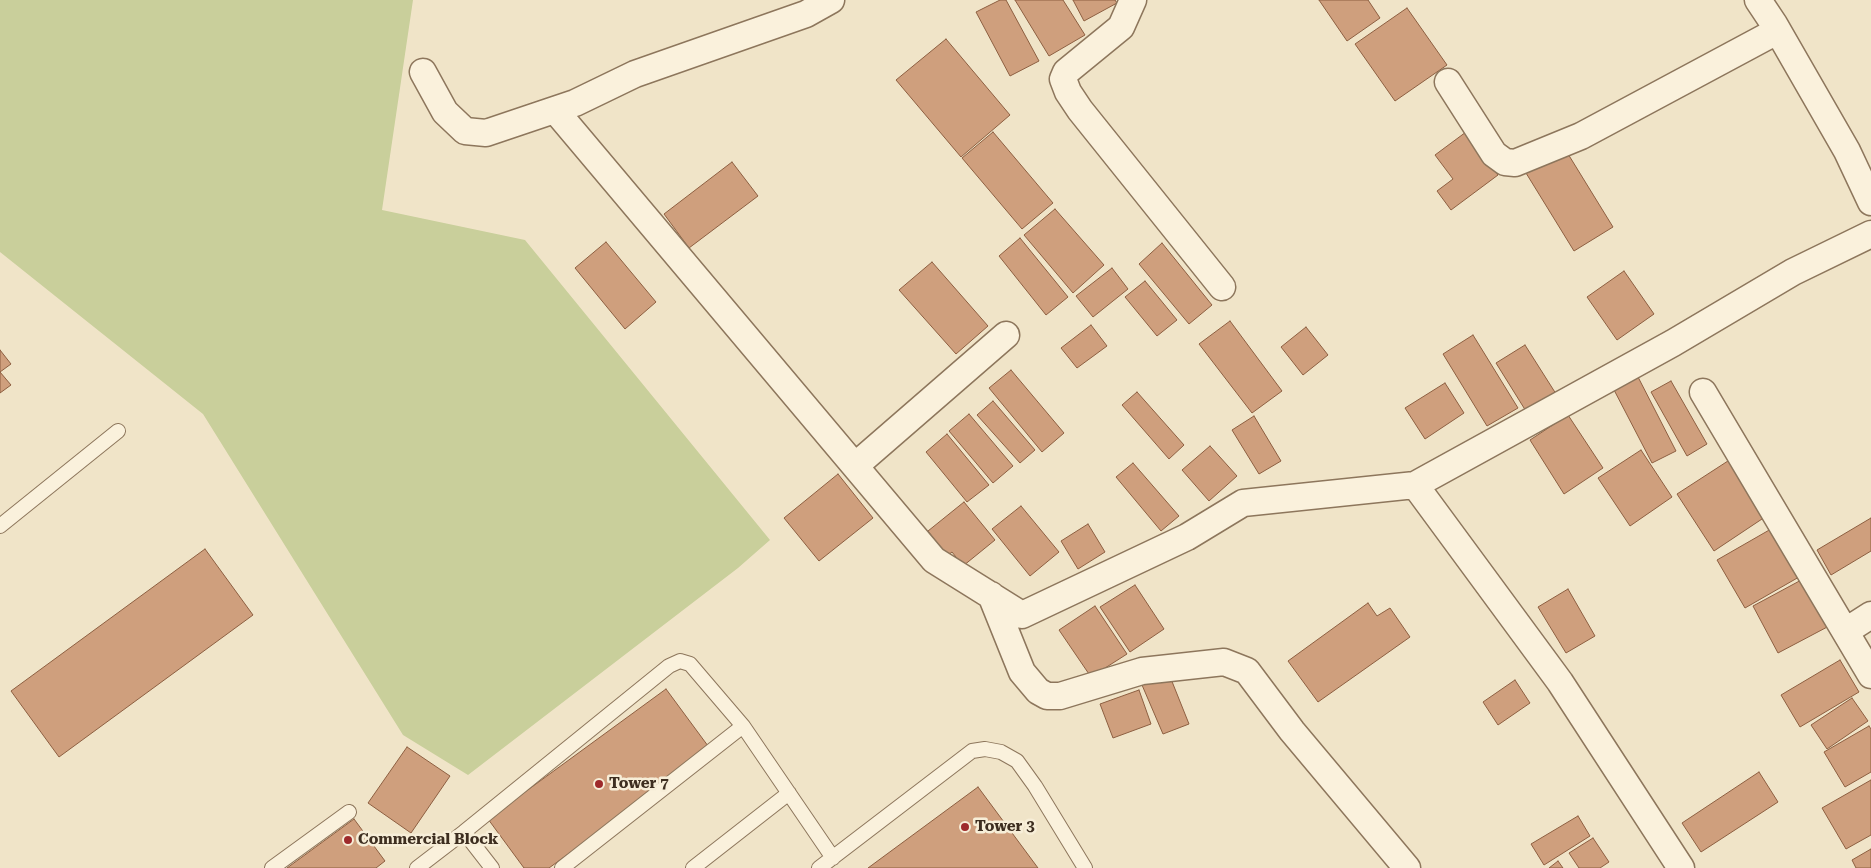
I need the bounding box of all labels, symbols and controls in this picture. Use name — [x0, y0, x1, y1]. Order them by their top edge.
place label: Tower 7 — [609, 775, 669, 793]
marker: Tower 7 — [593, 778, 605, 790]
place label: Tower 3 — [975, 818, 1035, 836]
marker: Tower 3 — [959, 821, 971, 833]
place label: Commercial Block — [358, 831, 498, 849]
marker: Commercial Block — [342, 834, 354, 846]

